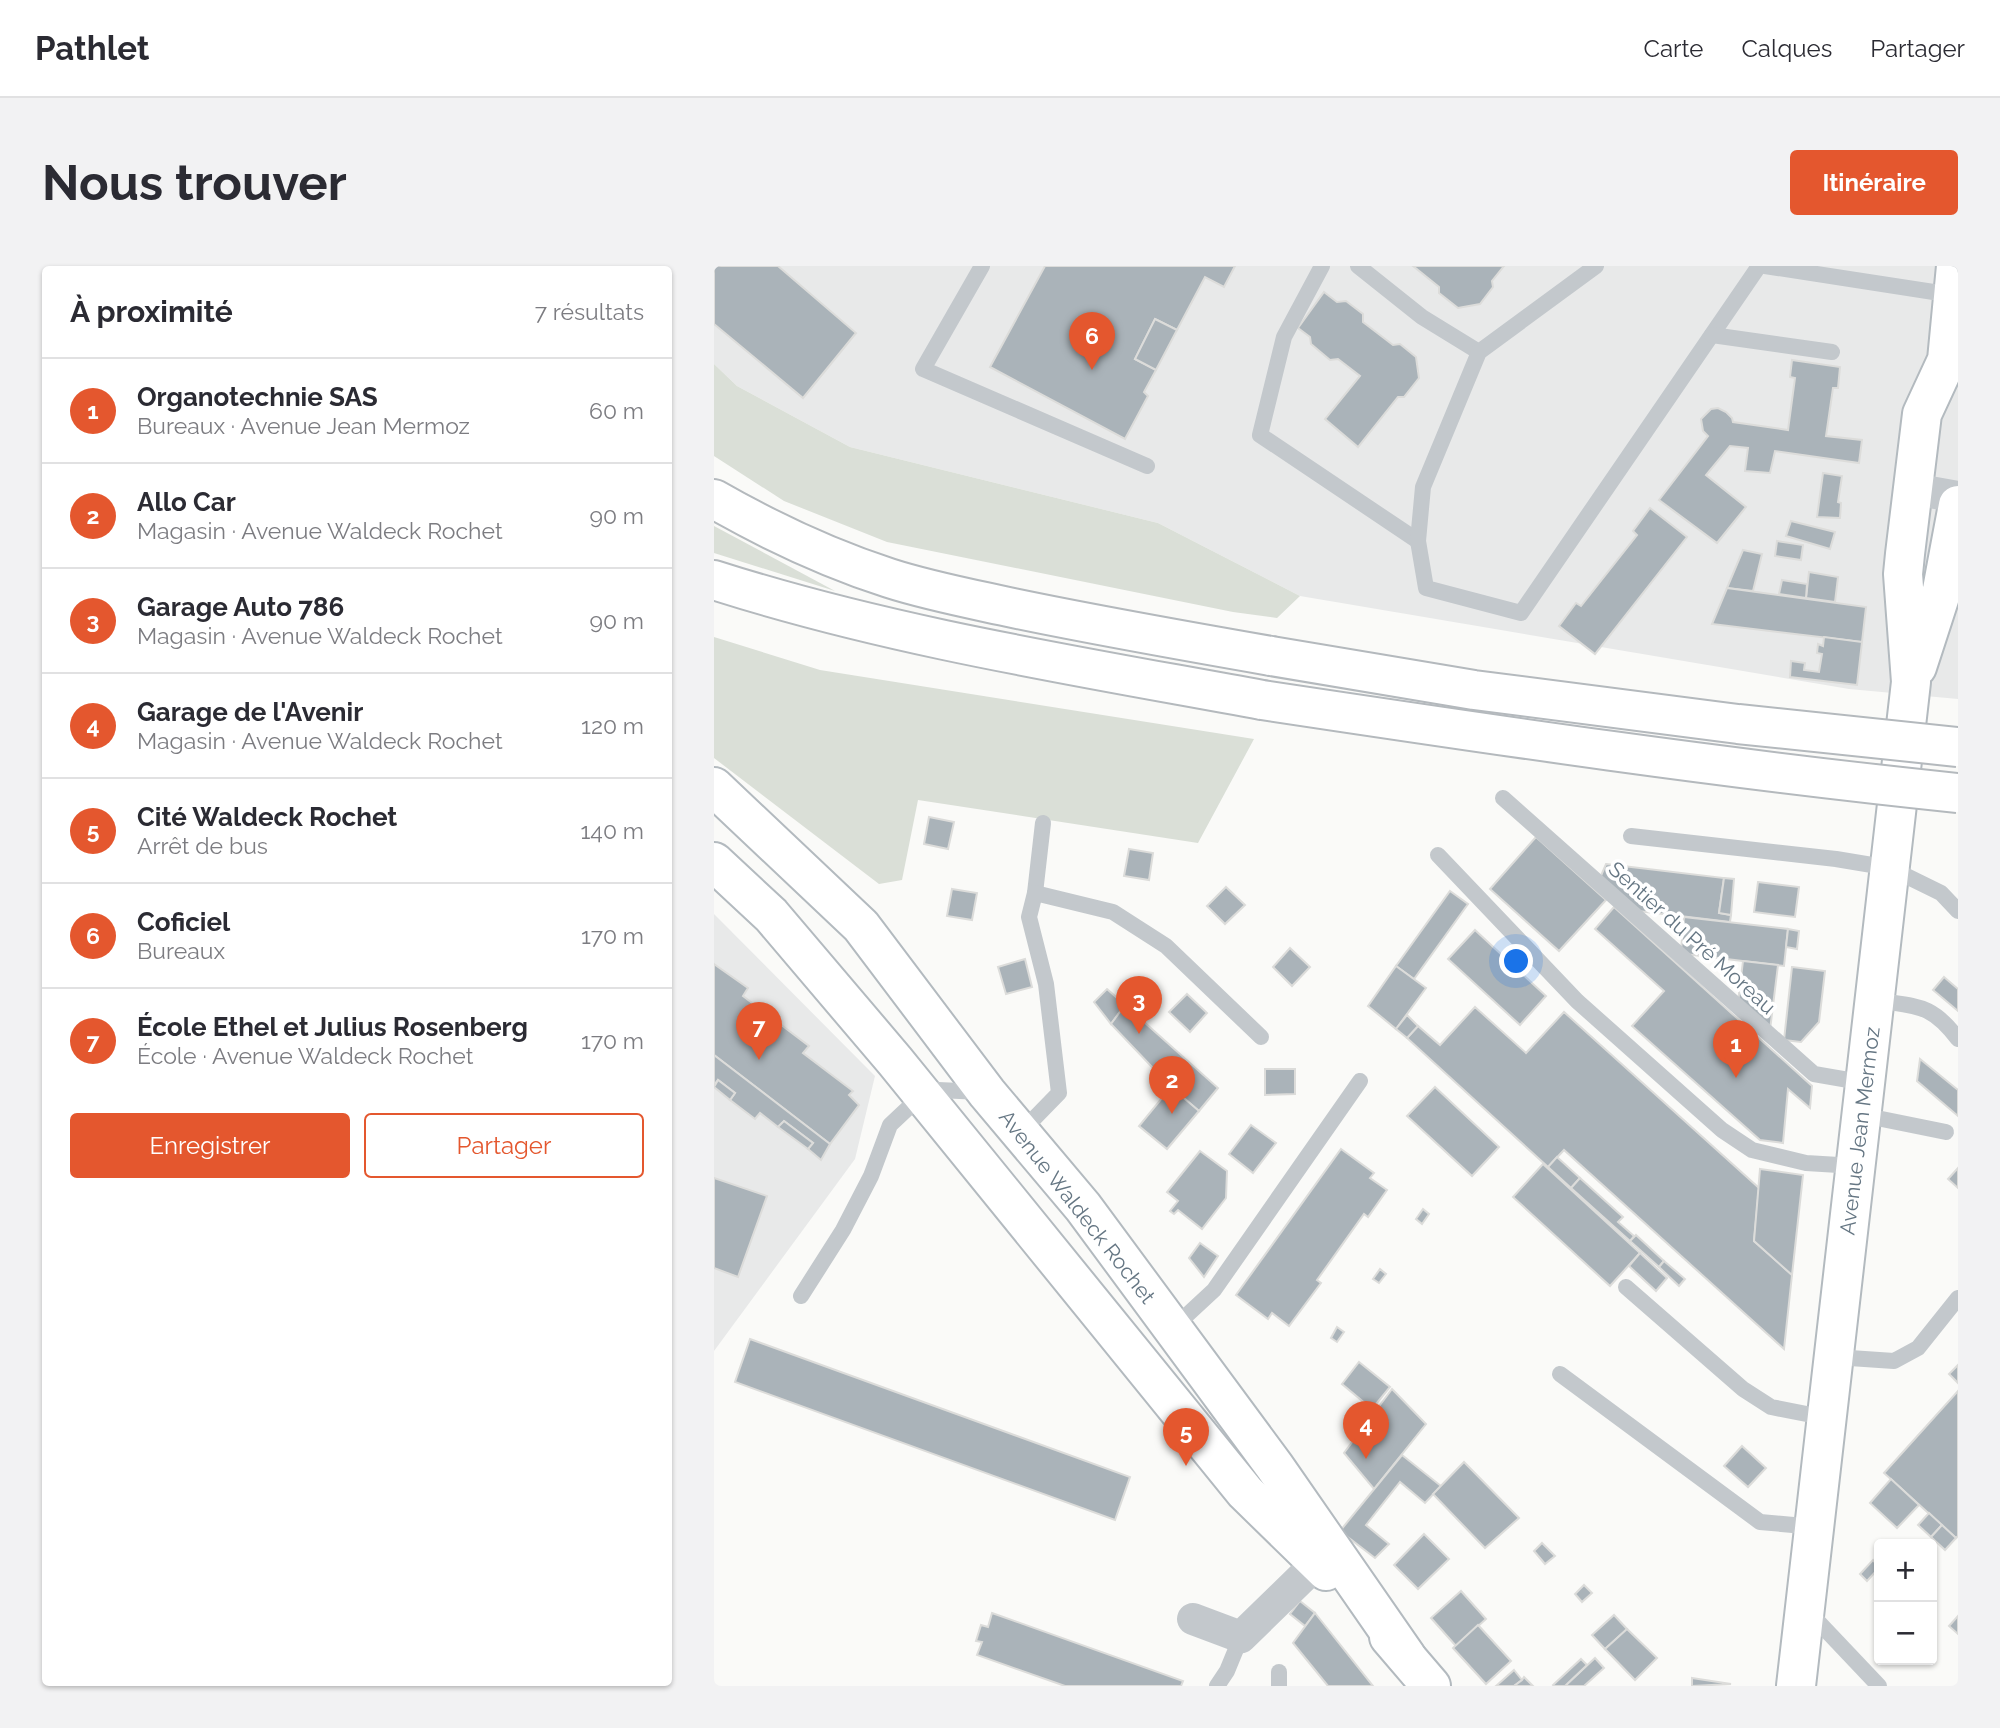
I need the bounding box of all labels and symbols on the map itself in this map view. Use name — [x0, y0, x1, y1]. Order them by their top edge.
pin: 6 — [1069, 312, 1115, 370]
street label: Sentier du Pré Moreau — [1604, 856, 1781, 1019]
your location — [1499, 944, 1533, 978]
pin: 3 — [1116, 976, 1162, 1034]
pin: 7 — [736, 1002, 782, 1060]
pin: 1 — [1713, 1020, 1759, 1078]
street label: Avenue Jean Mermoz — [1834, 1025, 1885, 1236]
pin: 2 — [1149, 1056, 1195, 1114]
street label: Avenue Waldeck Rochet — [994, 1105, 1161, 1308]
pin: 4 — [1343, 1401, 1389, 1459]
pin: 5 — [1163, 1408, 1209, 1466]

